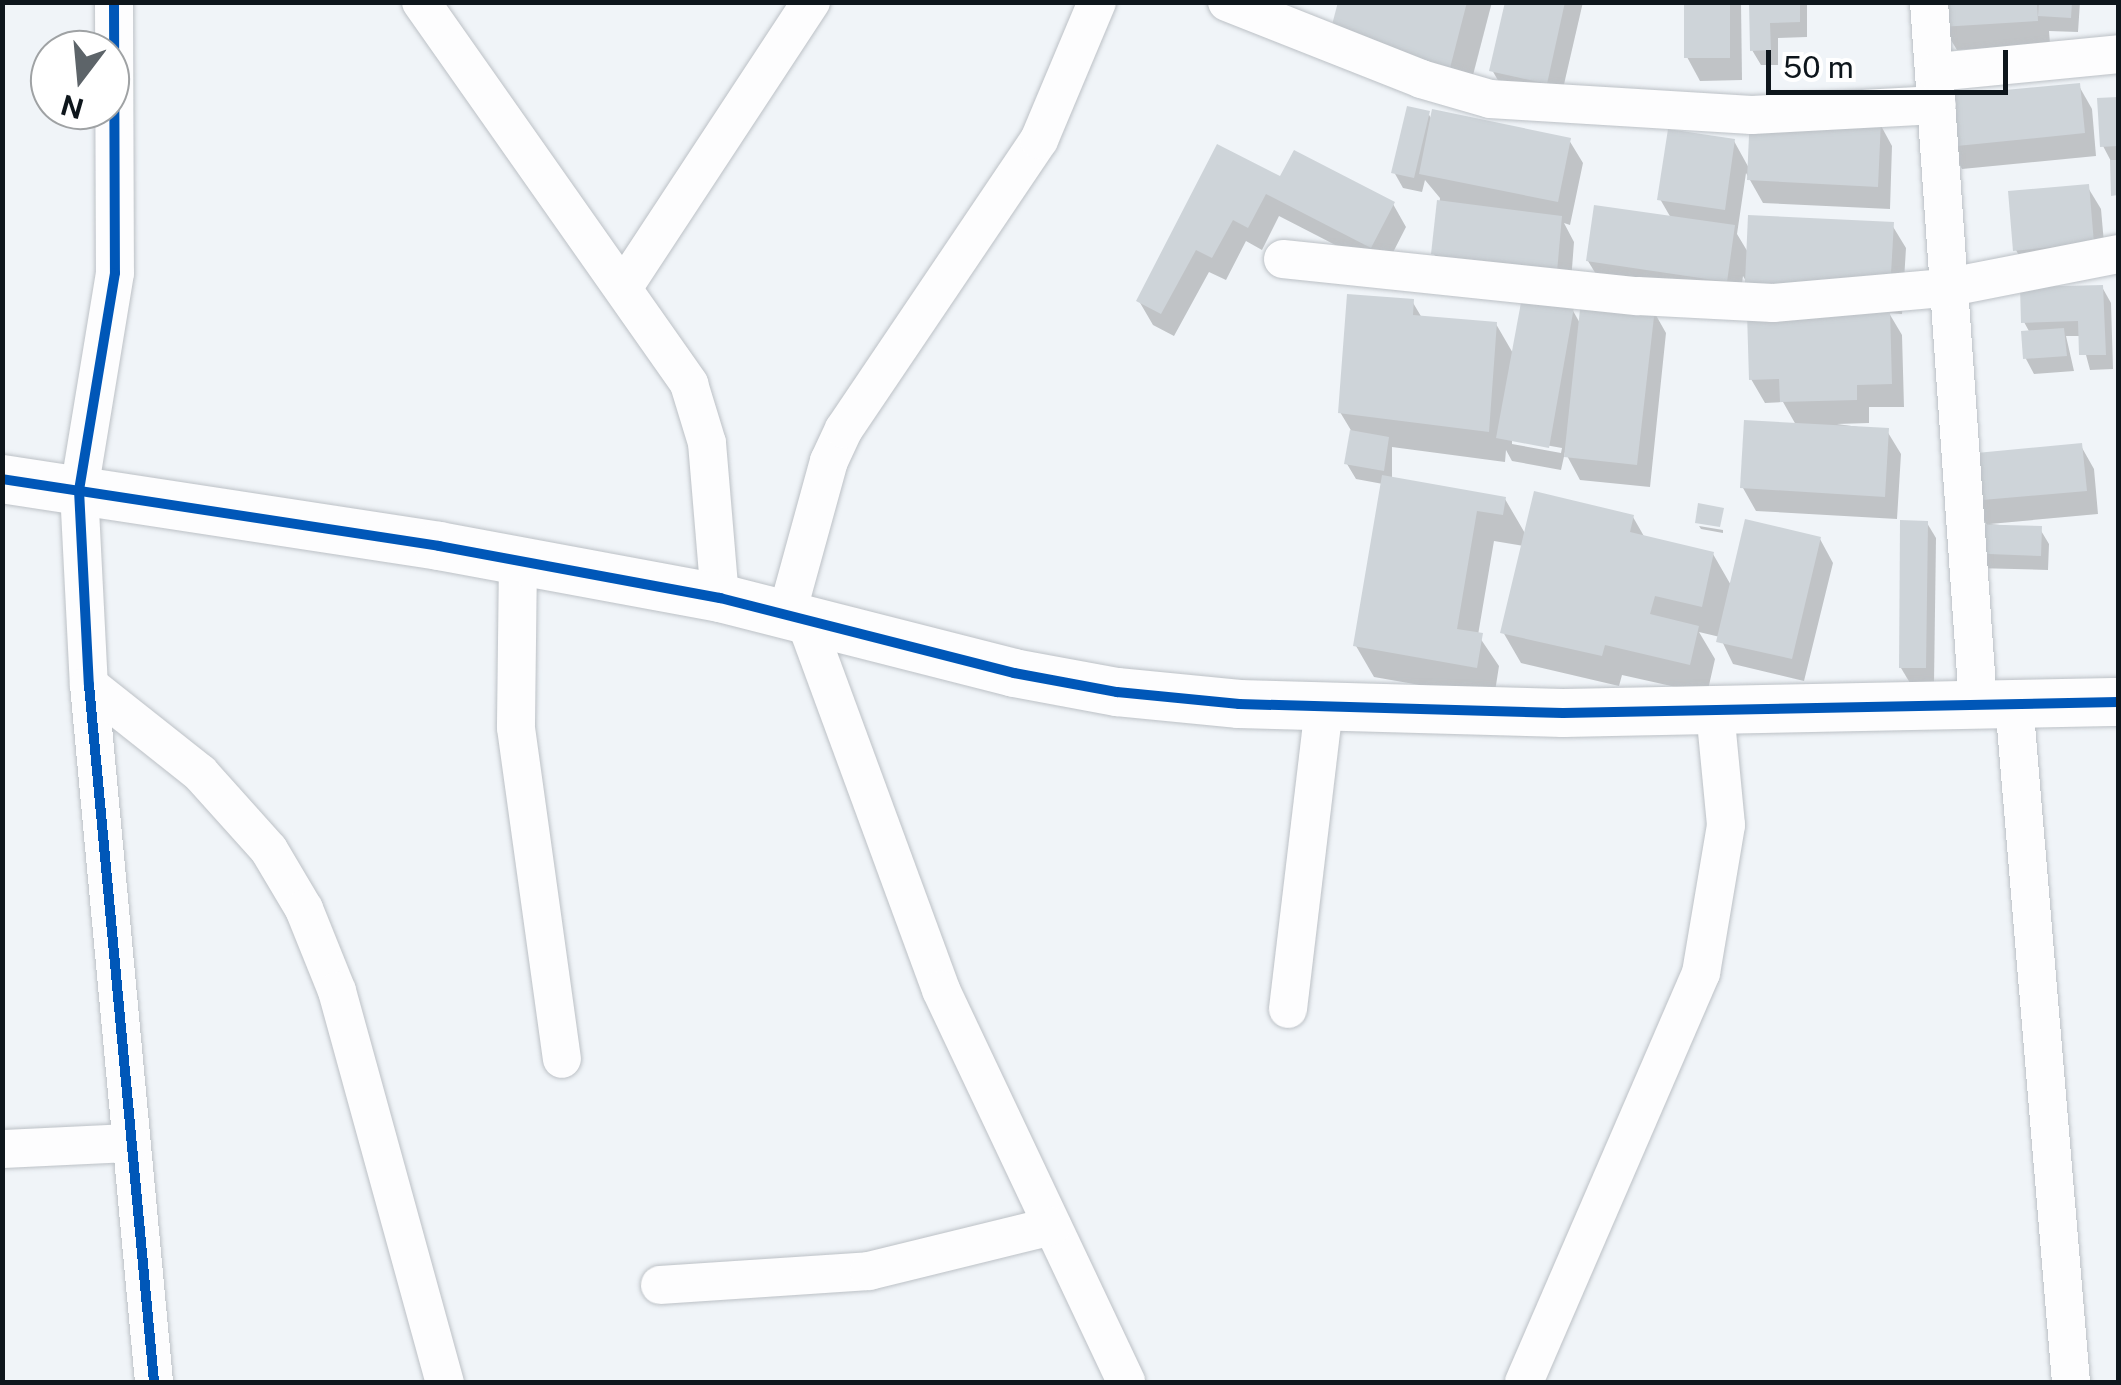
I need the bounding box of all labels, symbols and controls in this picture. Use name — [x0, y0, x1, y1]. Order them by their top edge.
north arrow — [30, 30, 130, 130]
scale bar — [1771, 30, 2014, 92]
text: 50 m — [1783, 49, 1854, 85]
text: N — [57, 89, 87, 126]

